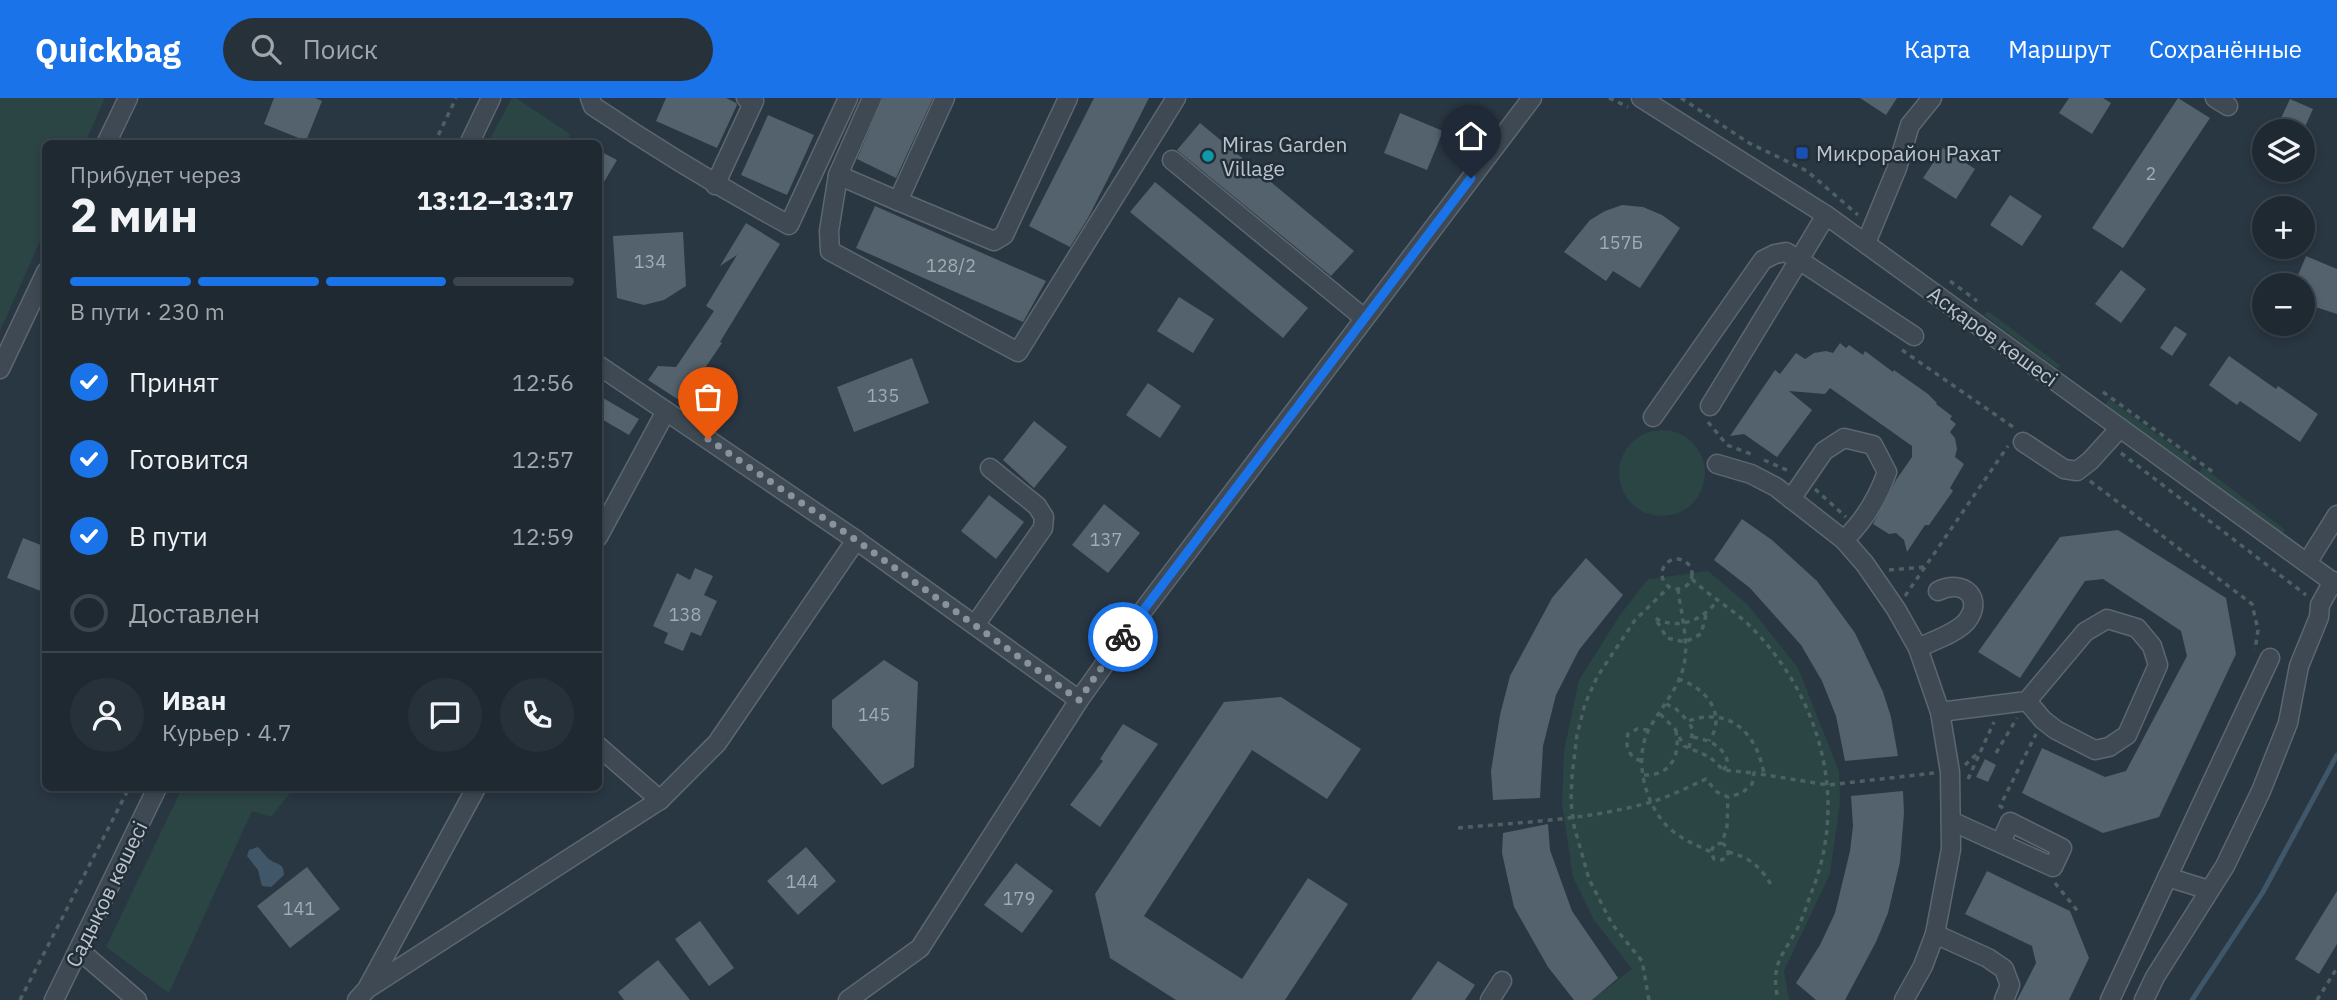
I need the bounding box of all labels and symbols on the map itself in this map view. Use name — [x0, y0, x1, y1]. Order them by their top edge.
pin — [1441, 106, 1501, 178]
place label: Miras Garden Village — [1222, 130, 1347, 182]
place label: Микрорайон Рахат — [1816, 139, 2001, 167]
marker: Микрорайон Рахат — [1794, 145, 1810, 161]
marker: Miras Garden Village — [1200, 148, 1216, 164]
house number: 2 — [2146, 162, 2156, 185]
house number: 157Б — [1599, 231, 1643, 254]
house number: 134 — [634, 250, 666, 273]
house number: 128/2 — [926, 254, 976, 277]
street label: Асқаров көшесі — [1922, 279, 2064, 393]
pin — [678, 367, 738, 439]
house number: 135 — [867, 384, 899, 407]
house number: 137 — [1090, 528, 1122, 551]
courier — [1088, 602, 1158, 672]
house number: 138 — [669, 603, 701, 626]
house number: 145 — [858, 703, 890, 726]
street label: Садықов көшесі — [58, 816, 154, 972]
house number: 144 — [786, 870, 818, 893]
house number: 179 — [1003, 887, 1035, 910]
house number: 141 — [283, 897, 315, 920]

